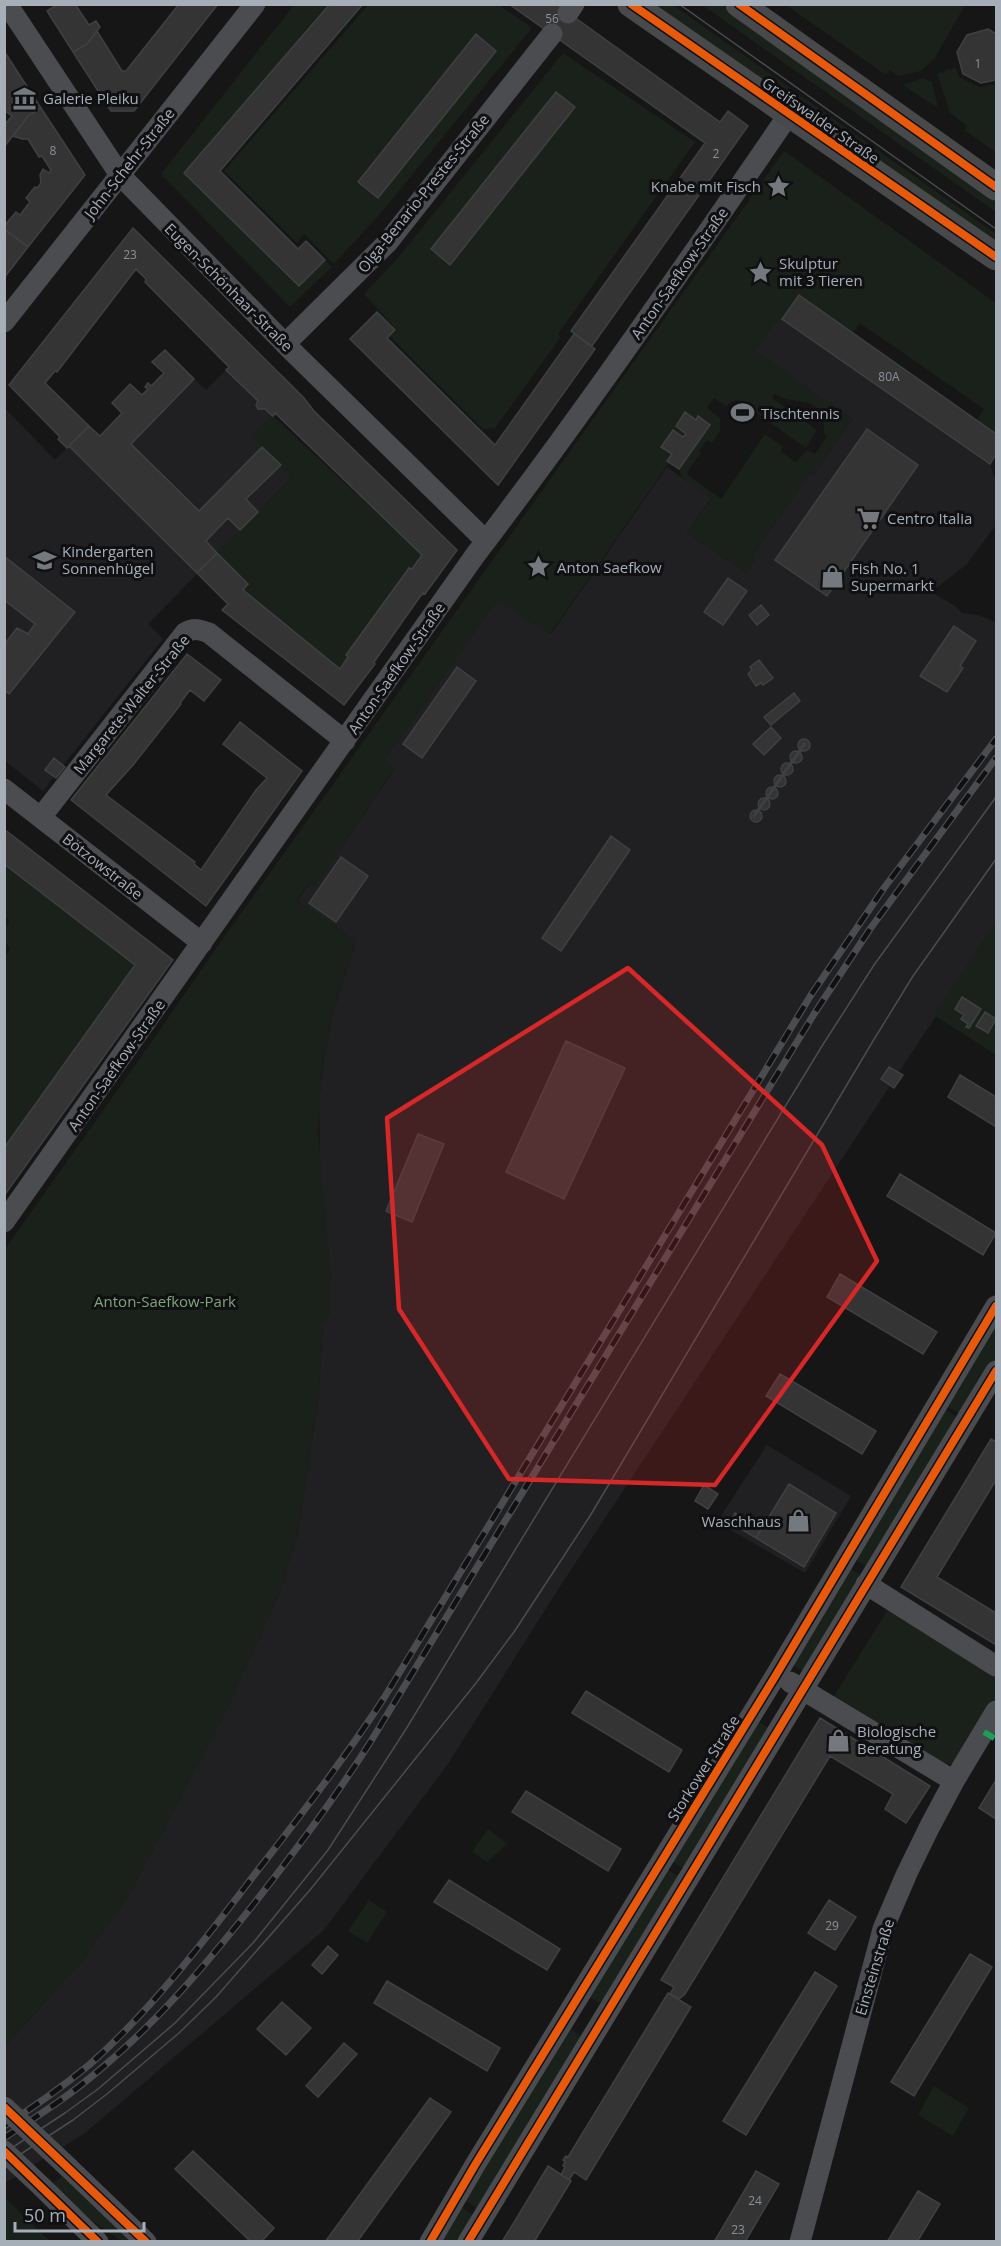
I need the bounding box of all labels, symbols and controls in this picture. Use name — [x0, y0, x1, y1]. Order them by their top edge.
house number: 56 — [545, 10, 559, 27]
house number: 1 — [975, 55, 981, 72]
street label: Greifswalder Straße — [758, 72, 884, 168]
museum icon: Galerie Pleiku — [12, 85, 38, 111]
place label: Galerie Pleiku — [43, 88, 139, 108]
street label: John-Schehr-Straße — [78, 104, 179, 224]
street label: Olga-Benario-Prestes-Straße — [353, 110, 493, 276]
house number: 8 — [50, 142, 57, 159]
house number: 2 — [713, 145, 720, 162]
place icon: Knabe mit Fisch — [766, 173, 792, 199]
place label: Knabe mit Fisch — [651, 176, 761, 196]
street label: Anton-Saefkow-Straße — [626, 203, 732, 343]
street label: Eugen-Schönhaar-Straße — [161, 219, 297, 355]
house number: 23 — [123, 246, 137, 263]
place label: Skulptur mit 3 Tieren — [779, 253, 863, 290]
place icon: Skulptur mit 3 Tieren — [748, 259, 774, 285]
house number: 80A — [878, 368, 900, 385]
sports icon: Tischtennis — [730, 400, 756, 426]
place label: Tischtennis — [761, 403, 840, 423]
supermarket icon: Centro Italia — [856, 505, 882, 531]
place label: Centro Italia — [887, 508, 972, 528]
place label: Kindergarten Sonnenhügel — [62, 541, 154, 578]
school or university icon: Kindergarten Sonnenhügel — [31, 547, 57, 573]
place icon: Anton Saefkow — [526, 554, 552, 580]
place label: Anton Saefkow — [557, 557, 662, 577]
place label: Fish No. 1 Supermarkt — [851, 558, 934, 595]
shop icon: Fish No. 1 Supermarkt — [820, 564, 846, 590]
street label: Anton-Saefkow-Straße — [343, 598, 449, 738]
street label: Margarete-Walter-Straße — [68, 630, 194, 778]
street label: Bötzowstraße — [59, 828, 147, 904]
street label: Anton-Saefkow-Straße — [63, 995, 169, 1135]
park label: Anton-Saefkow-Park — [94, 1291, 236, 1311]
shop icon: Waschhaus — [786, 1508, 812, 1534]
place label: Waschhaus — [701, 1511, 781, 1531]
street label: Storkower Straße — [662, 1711, 744, 1825]
place label: Biologische Beratung — [857, 1721, 936, 1758]
shop icon: Biologische Beratung — [826, 1727, 852, 1753]
street label: Einsteinstraße — [850, 1916, 898, 2018]
house number: 29 — [825, 1917, 839, 1934]
house number: 24 — [748, 2192, 762, 2209]
scale bar — [15, 2195, 144, 2233]
text: 50 m — [24, 2203, 66, 2227]
house number: 23 — [731, 2221, 745, 2238]

